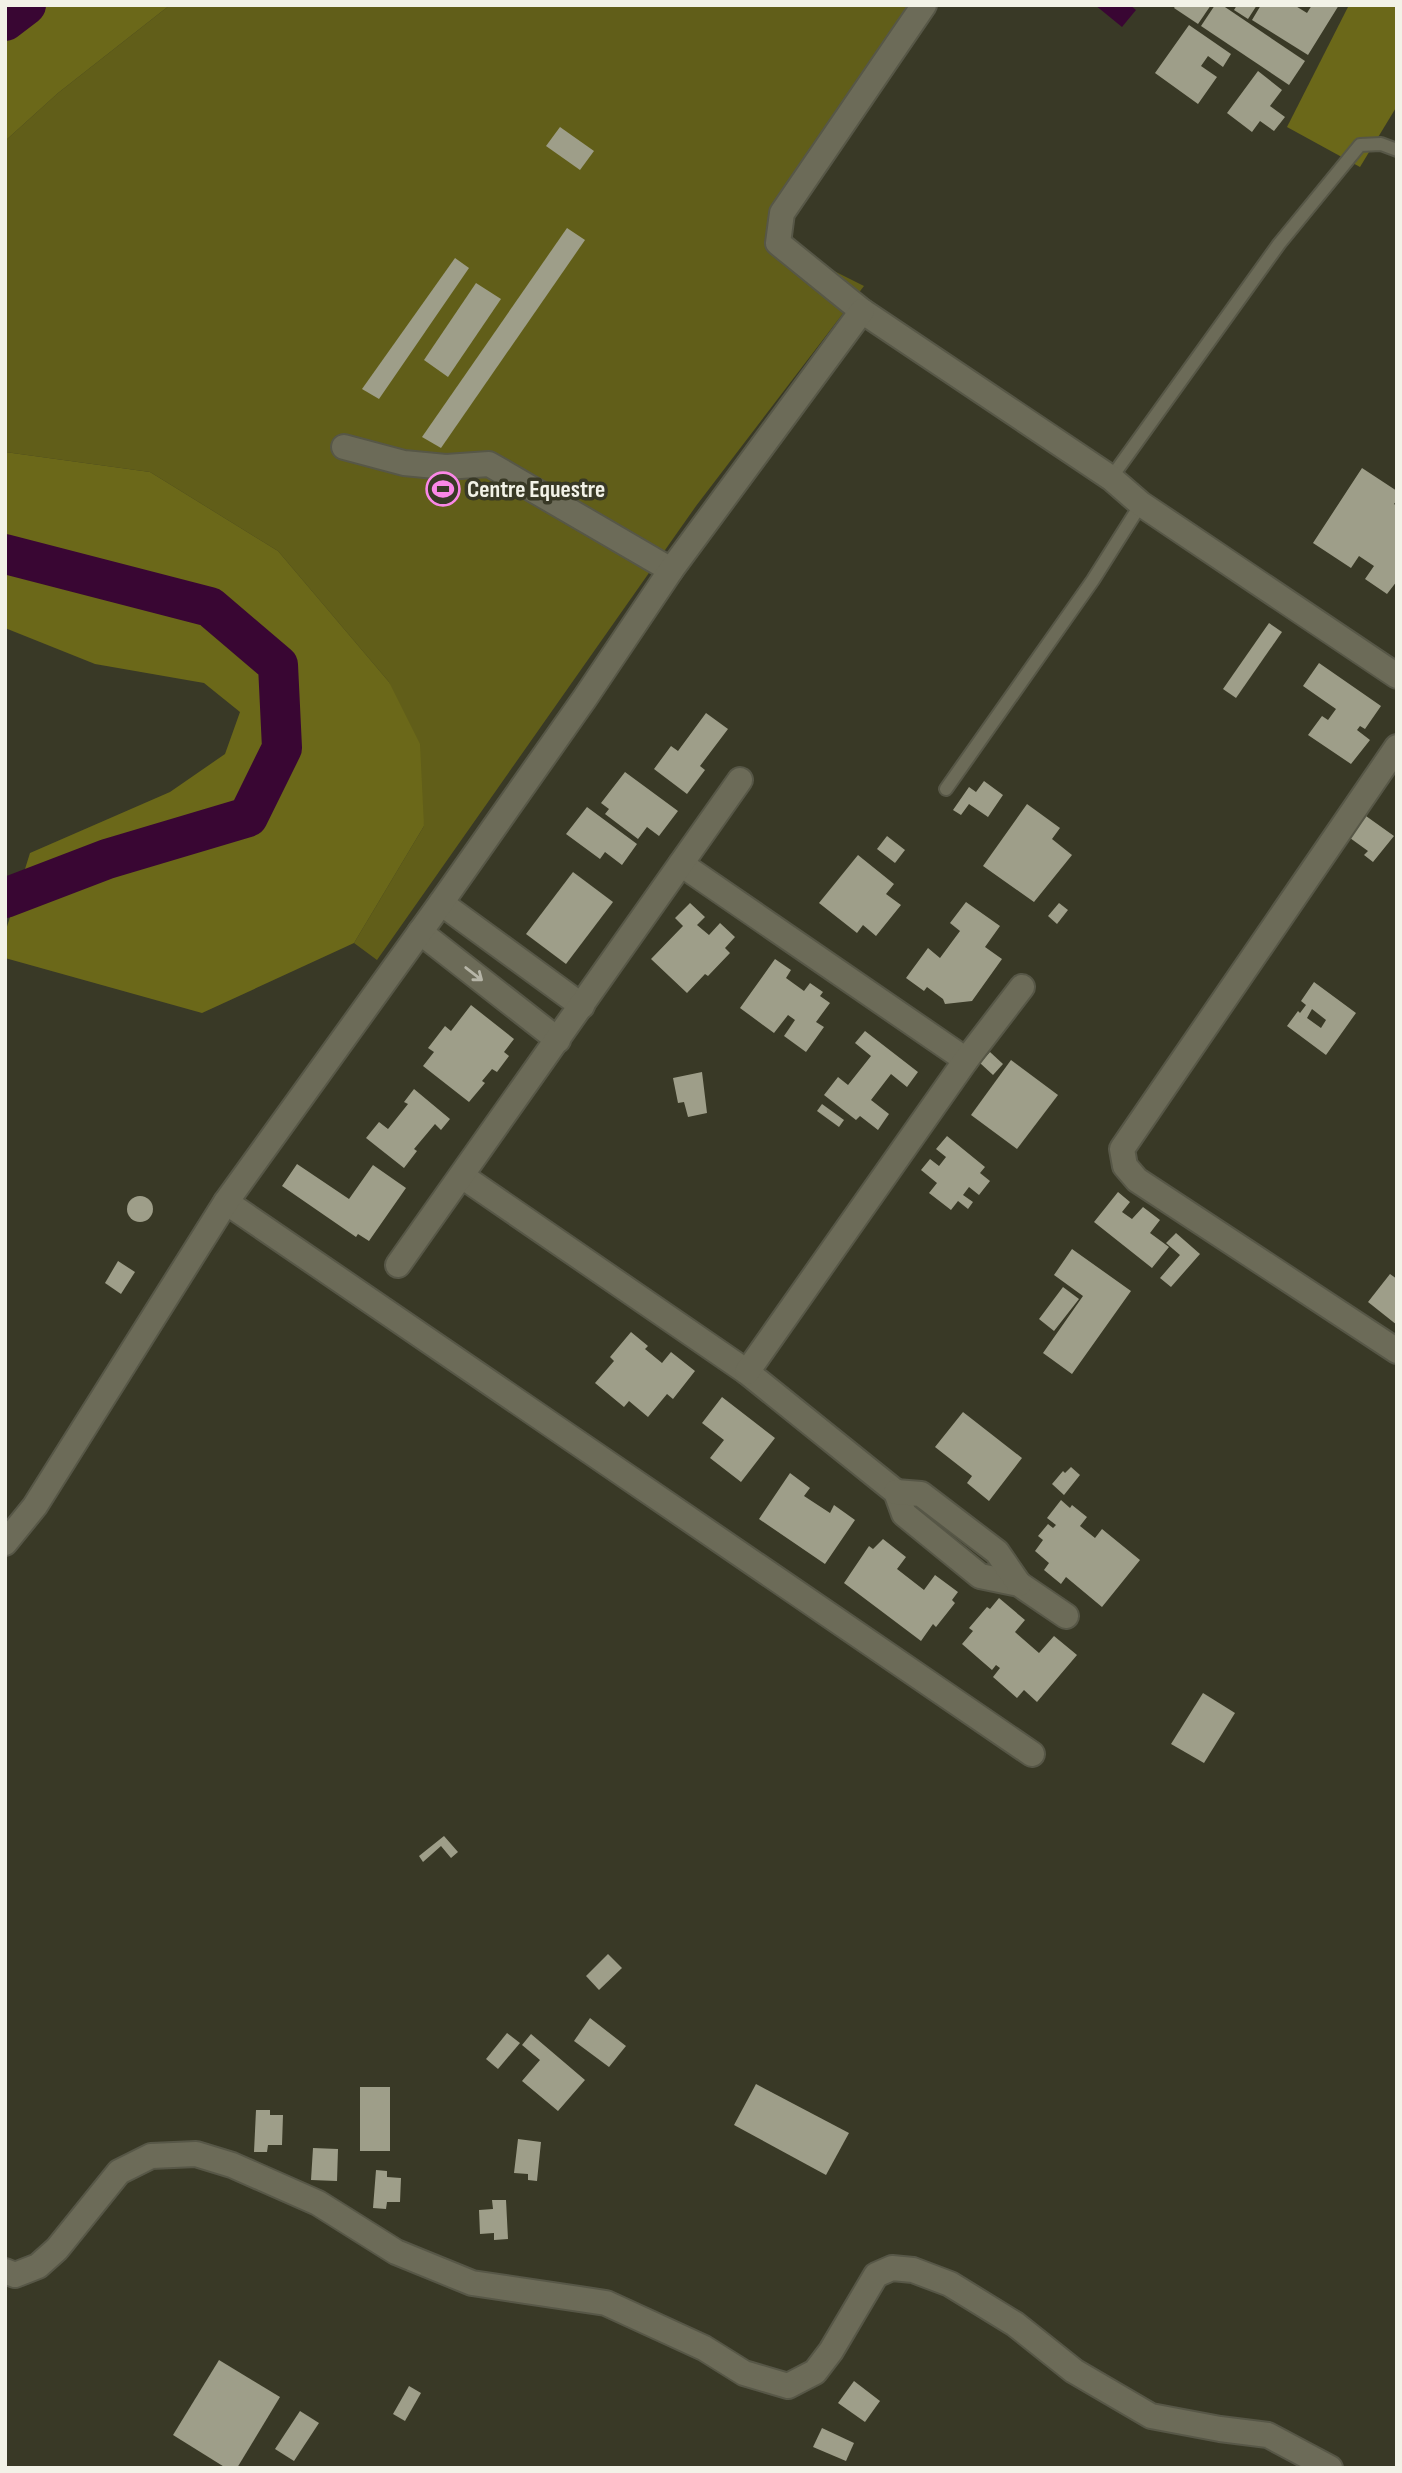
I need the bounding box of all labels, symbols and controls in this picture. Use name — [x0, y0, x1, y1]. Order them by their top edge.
sports icon: Centre Equestre — [424, 470, 462, 508]
place label: Centre Equestre — [467, 475, 605, 504]
one-way arrow — [464, 966, 483, 981]

